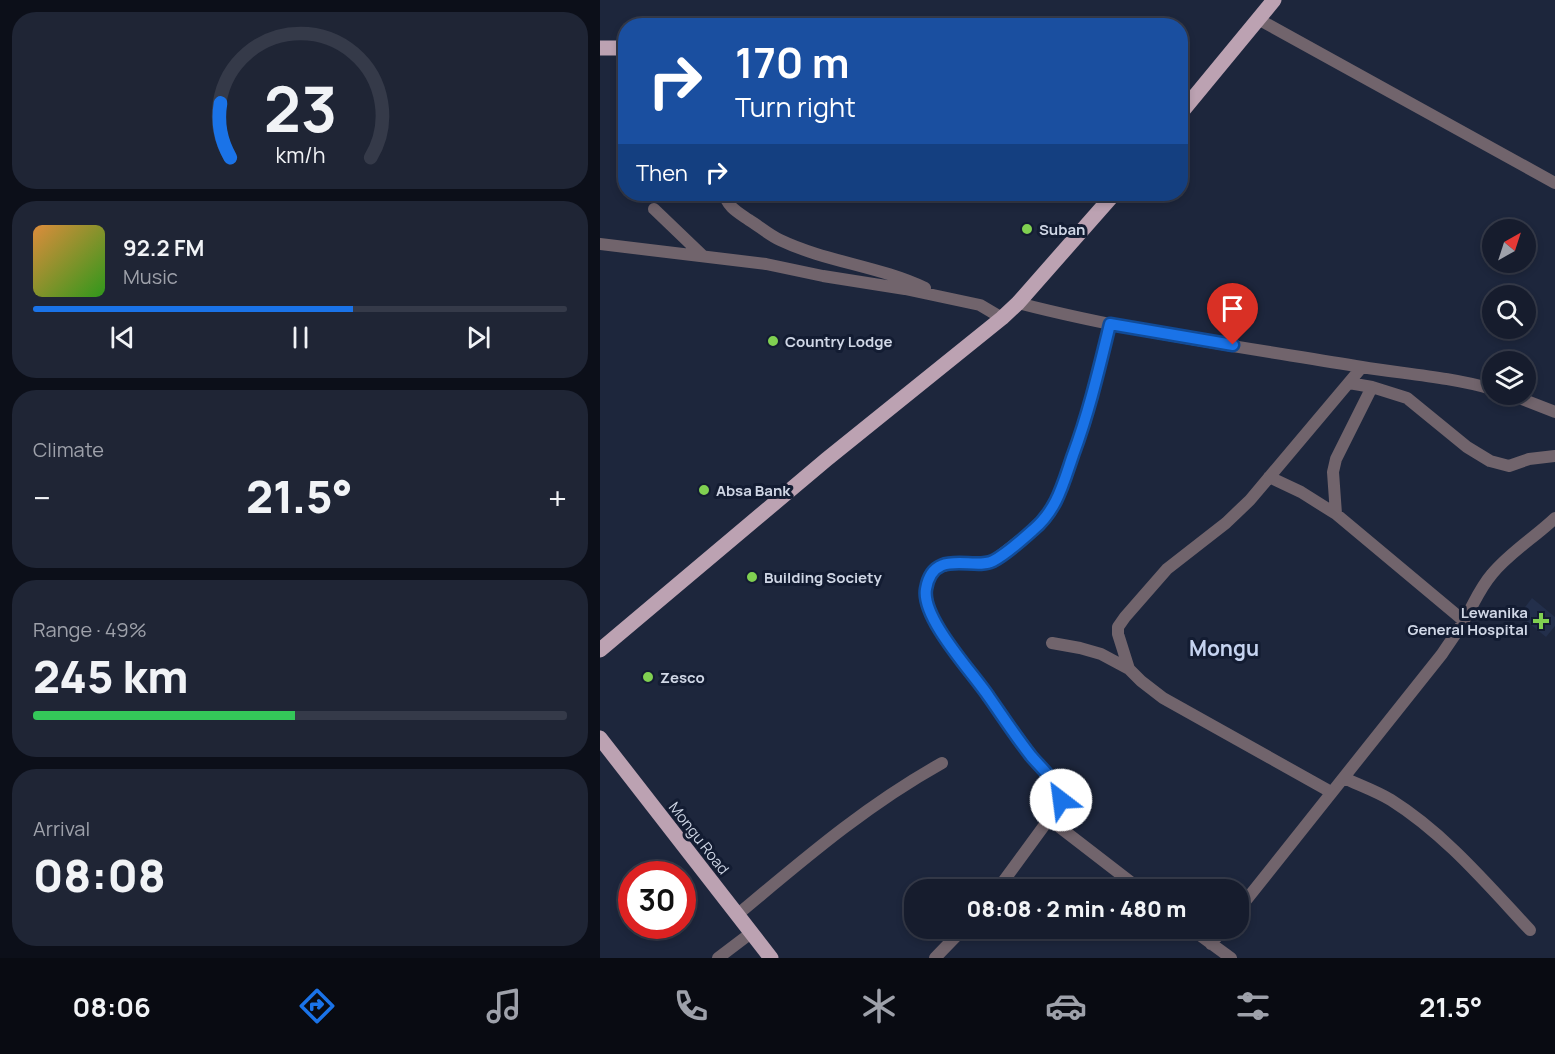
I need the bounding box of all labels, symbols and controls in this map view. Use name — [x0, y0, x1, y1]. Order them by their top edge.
text: 170 m — [735, 33, 850, 91]
icon: right — [636, 42, 714, 120]
text: 23 — [263, 65, 337, 151]
text: Turn right — [735, 88, 856, 125]
text: km/h — [275, 140, 325, 169]
icon: right — [700, 156, 733, 189]
text: Then — [636, 158, 688, 188]
place label: Suban — [1039, 219, 1086, 240]
north arrow — [1482, 219, 1536, 273]
map controls — [1482, 219, 1536, 405]
marker: Suban — [1020, 222, 1034, 236]
text: 92.2 FM — [123, 233, 204, 263]
text: Music — [123, 263, 178, 290]
pin — [1207, 283, 1258, 345]
button: search — [1482, 285, 1536, 339]
icon: arrive — [1216, 292, 1249, 325]
icon: previous — [106, 321, 139, 354]
icon: pause — [284, 321, 317, 354]
icon: next — [462, 321, 495, 354]
place label: Country Lodge — [785, 331, 893, 352]
marker: Country Lodge — [766, 334, 780, 348]
button: layers — [1482, 351, 1536, 405]
text: Climate — [33, 436, 104, 463]
text: 21.5° — [246, 465, 353, 527]
text: − — [33, 475, 51, 520]
text: + — [548, 475, 567, 520]
place label: Absa Bank — [716, 480, 791, 501]
marker: Absa Bank — [697, 483, 711, 497]
place label: Building Society — [764, 567, 882, 588]
marker: Building Society — [745, 570, 759, 584]
place label: Lewanika General Hospital — [1407, 602, 1528, 640]
marker: Lewanika General Hospital — [1532, 612, 1550, 630]
text: Range · 49% — [33, 616, 147, 643]
district label: Mongu — [1189, 634, 1259, 662]
text: 245 km — [33, 645, 189, 707]
place label: Zesco — [660, 667, 705, 688]
marker: Zesco — [641, 670, 655, 684]
position arrow — [1029, 768, 1093, 832]
street label: Mongu Road — [664, 797, 734, 879]
text: Arrival — [33, 815, 90, 842]
text: 08:08 — [33, 844, 166, 906]
speed limit sign: 30 — [618, 861, 696, 939]
text: 08:08 · 2 min · 480 m — [967, 894, 1186, 924]
icon: directions — [296, 985, 338, 1027]
icon: music — [483, 985, 525, 1027]
icon: phone — [670, 985, 712, 1027]
icon: climate — [858, 985, 900, 1027]
icon: car — [1045, 985, 1087, 1027]
icon: filters — [1232, 985, 1274, 1027]
text: 08:06 — [73, 988, 151, 1025]
text: 21.5° — [1419, 988, 1482, 1025]

